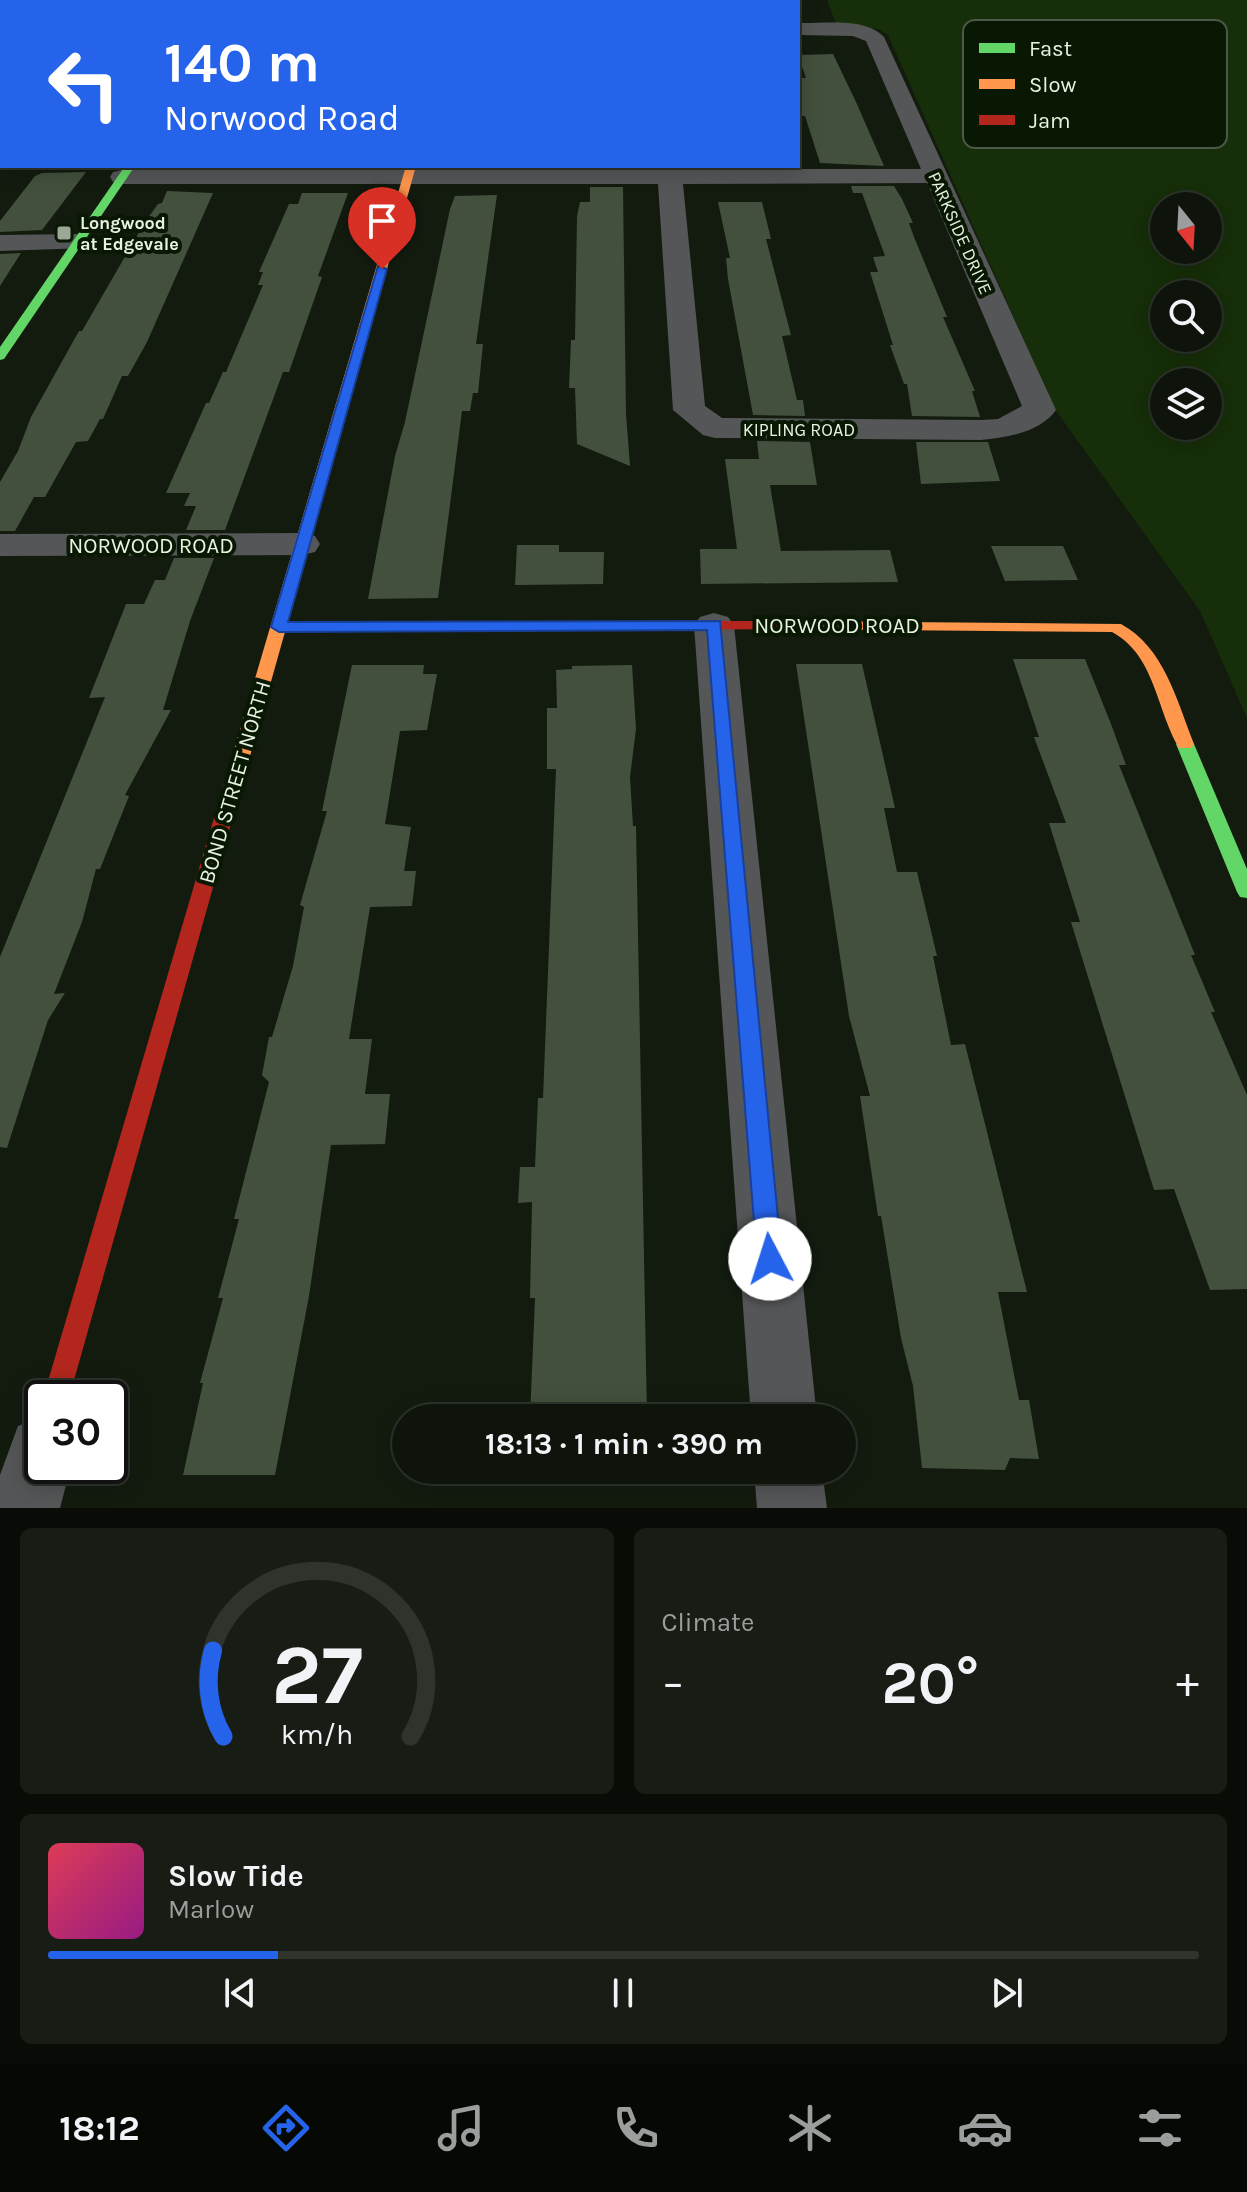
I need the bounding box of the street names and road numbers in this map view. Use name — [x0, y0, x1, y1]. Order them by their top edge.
street label: PARKSIDE DRIVE — [923, 168, 997, 298]
street label: KIPLING ROAD — [743, 419, 855, 441]
street label: NORWOOD ROAD — [68, 533, 234, 559]
street label: NORWOOD ROAD — [754, 613, 920, 639]
street label: BOND STREET NORTH — [194, 678, 276, 887]

